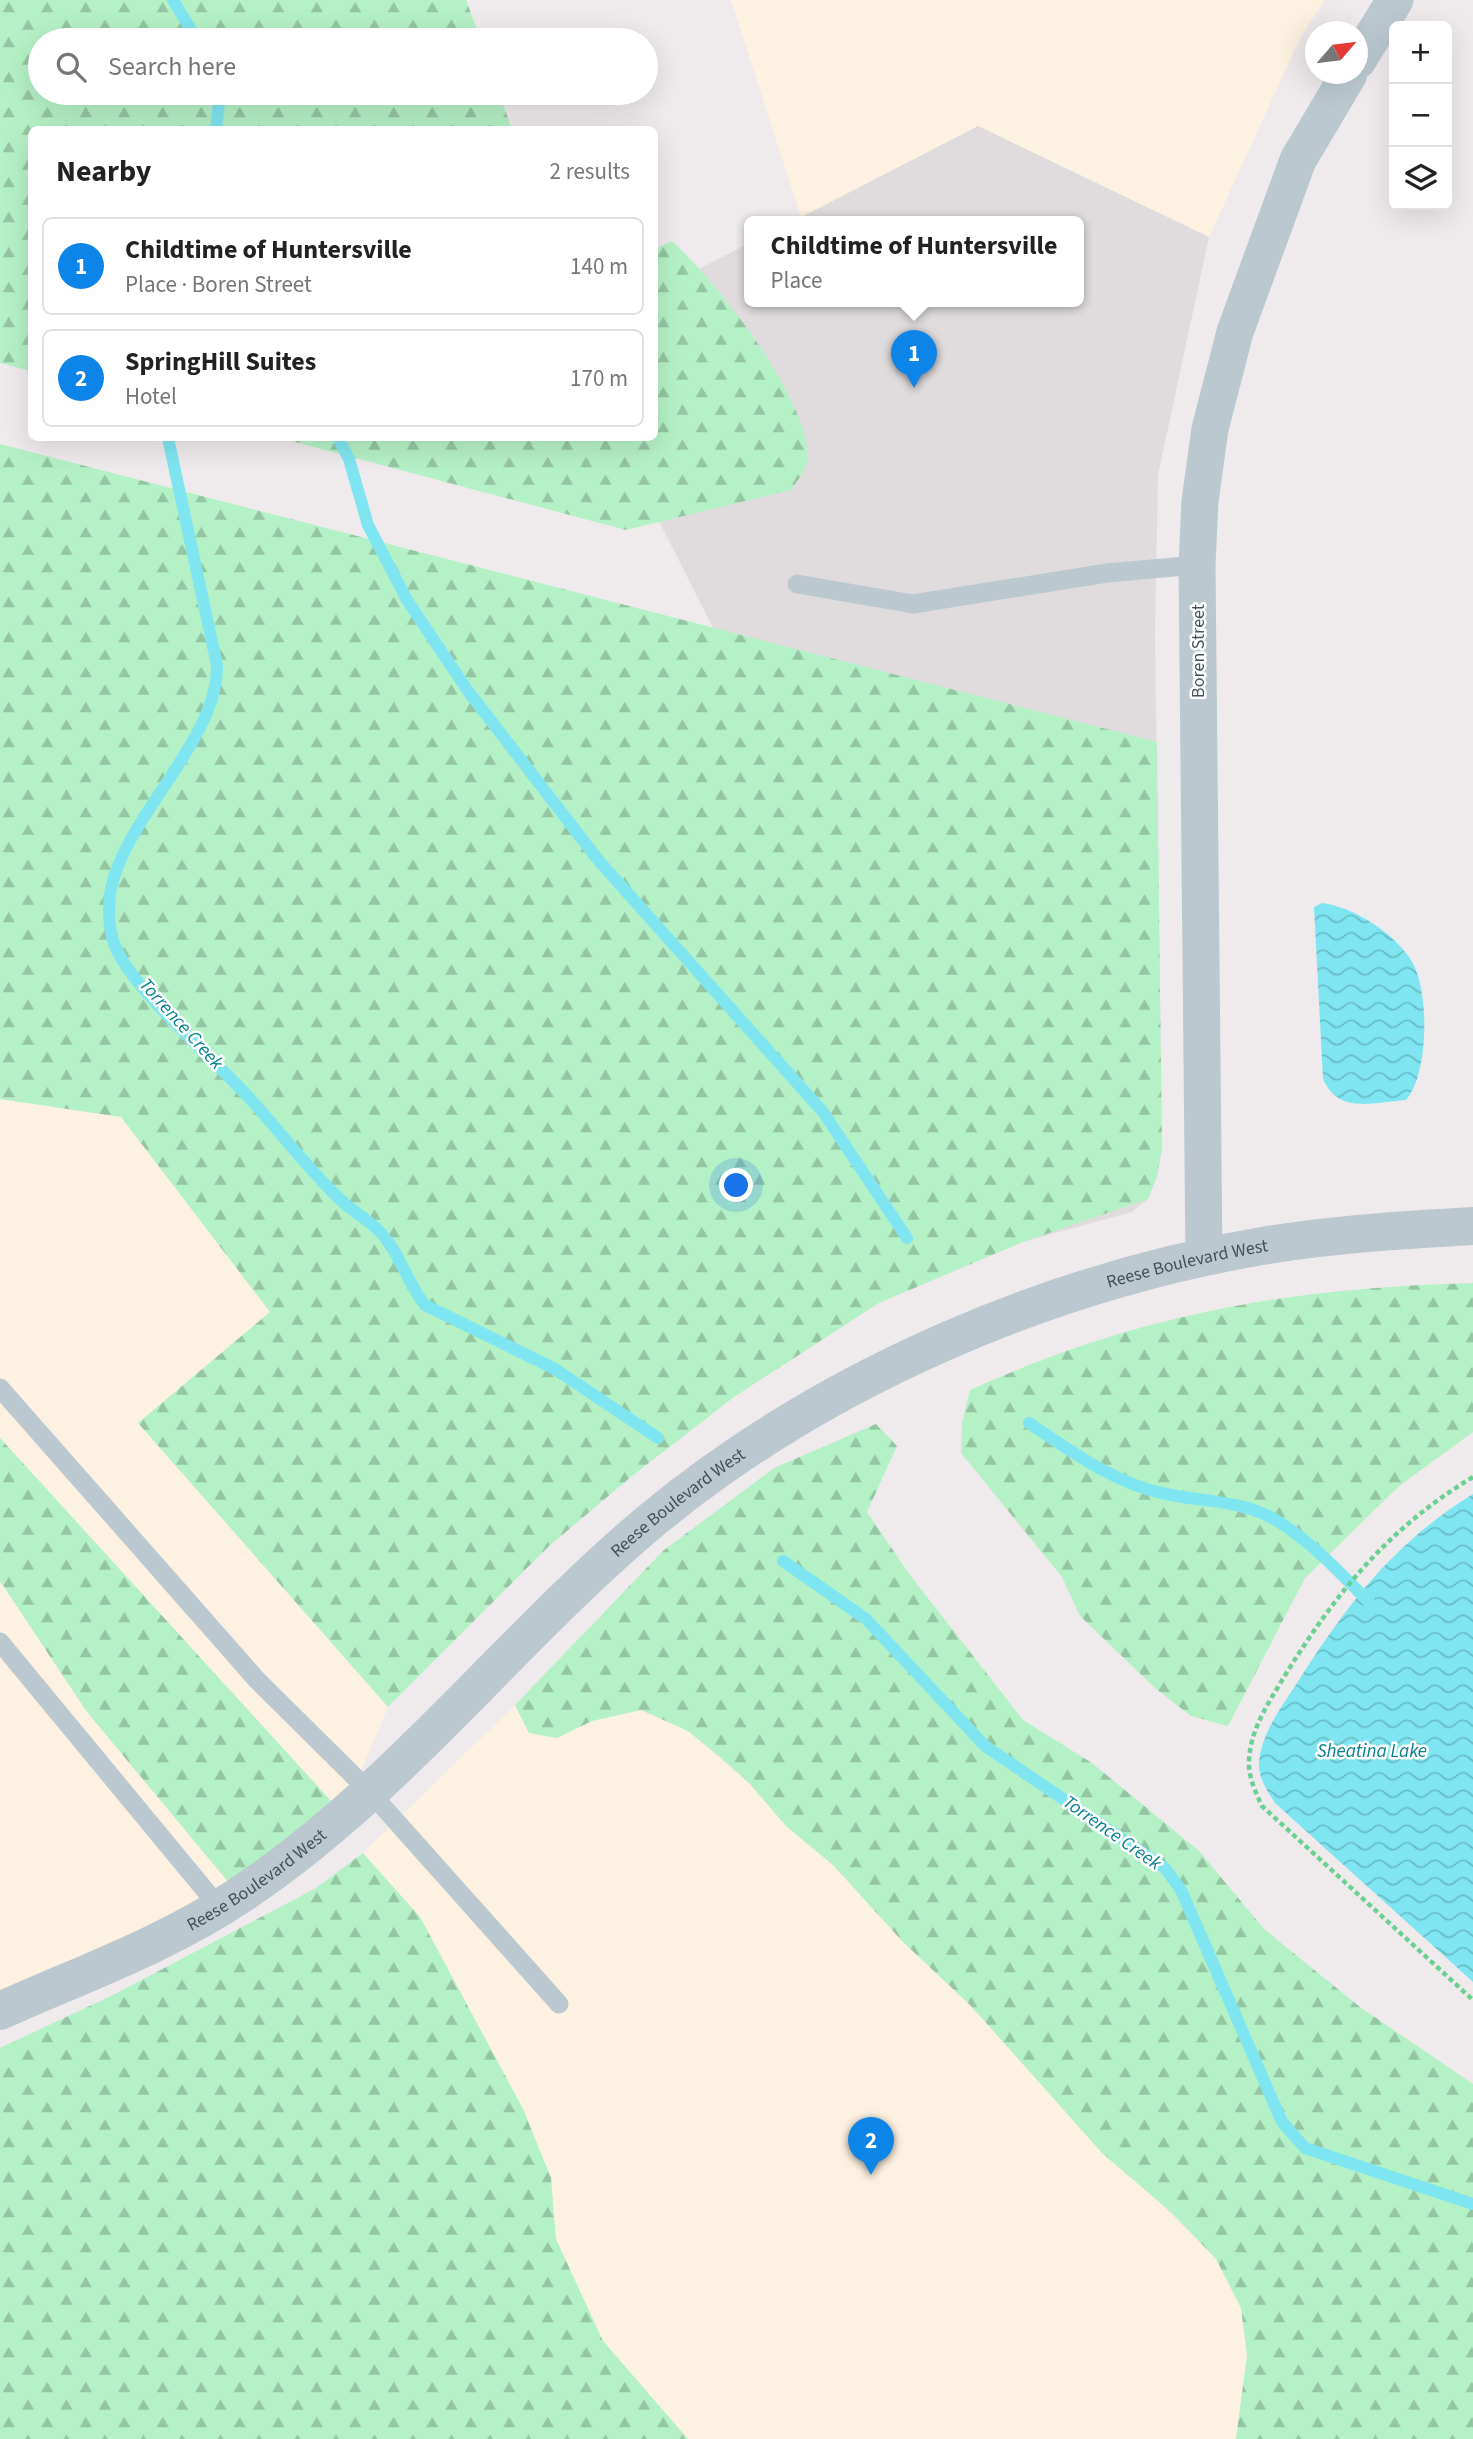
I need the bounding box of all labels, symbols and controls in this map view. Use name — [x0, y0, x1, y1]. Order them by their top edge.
north arrow — [1305, 21, 1368, 84]
map controls — [1389, 21, 1452, 210]
button: + — [1389, 21, 1452, 84]
search box — [28, 28, 658, 105]
icon: search — [52, 48, 90, 86]
text: Search here — [108, 48, 236, 85]
button: − — [1389, 84, 1452, 147]
button: layers — [1389, 147, 1452, 210]
text: Nearby — [56, 150, 151, 193]
text: 2 results — [550, 155, 630, 188]
popup — [744, 216, 1084, 307]
text: Childtime of Huntersville — [771, 227, 1057, 264]
text: Childtime of Huntersville — [125, 231, 412, 268]
text: 1 — [75, 250, 87, 283]
text: 140 m — [570, 250, 628, 283]
text: Place — [771, 264, 822, 297]
text: Place · Boren Street — [125, 268, 312, 301]
pin: 1 — [891, 330, 937, 388]
text: SpringHill Suites — [125, 343, 316, 380]
text: 2 — [75, 362, 87, 395]
text: 170 m — [570, 362, 628, 395]
text: Hotel — [125, 380, 177, 413]
street label: Boren Street — [1186, 604, 1211, 698]
water label: Torrence Creek — [132, 972, 230, 1076]
your location — [719, 1168, 753, 1202]
street label: Reese Boulevard West — [1103, 1233, 1270, 1294]
street label: Reese Boulevard West — [605, 1442, 750, 1563]
water label: Sheatina Lake — [1317, 1738, 1427, 1765]
water label: Torrence Creek — [1057, 1789, 1168, 1878]
street label: Reese Boulevard West — [182, 1823, 332, 1937]
pin: 2 — [848, 2117, 894, 2175]

